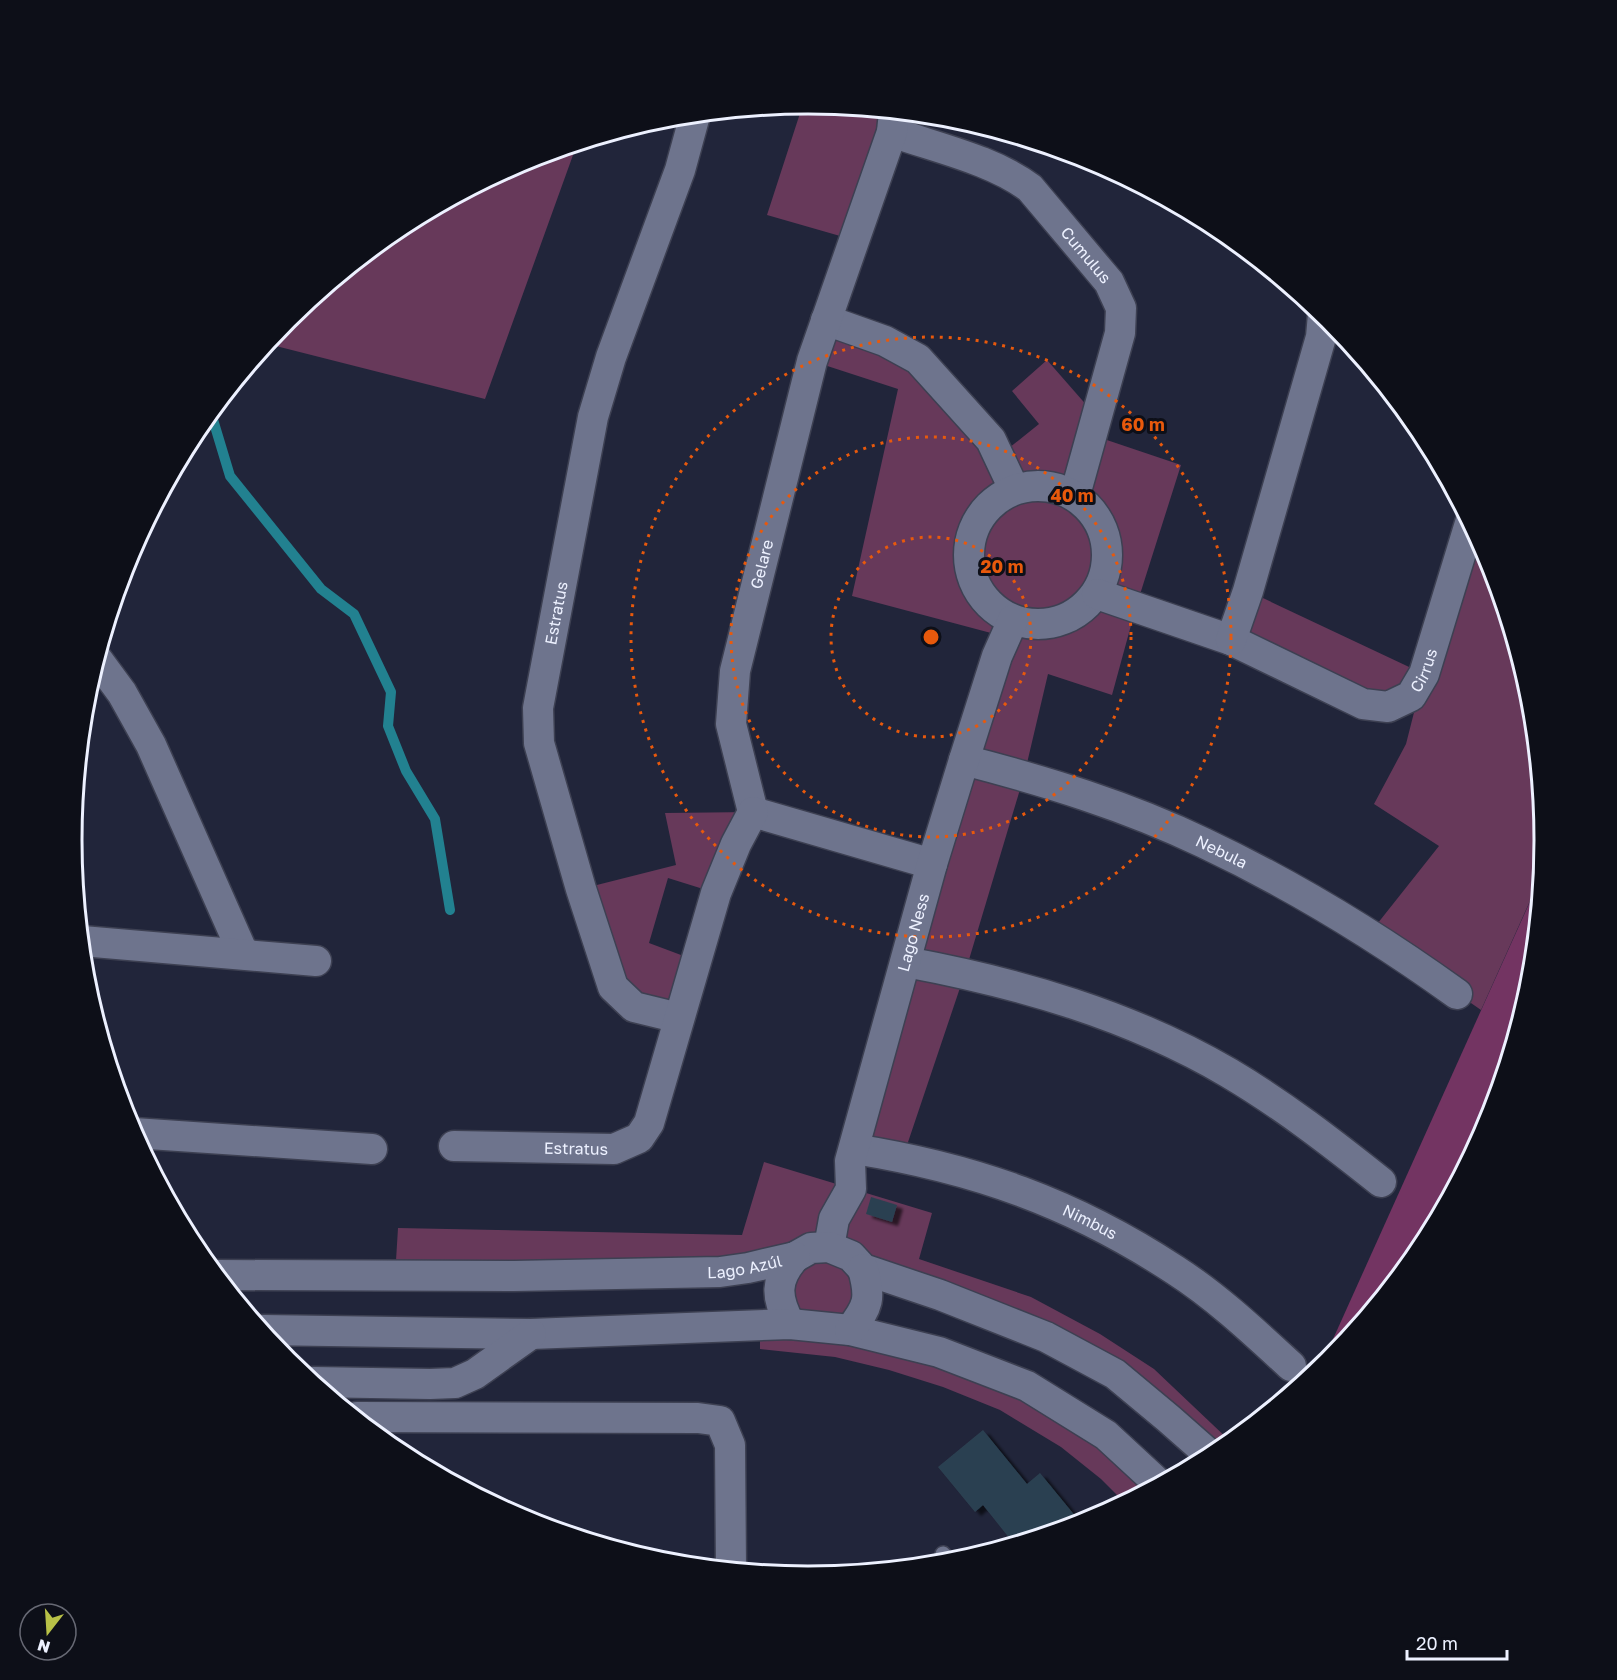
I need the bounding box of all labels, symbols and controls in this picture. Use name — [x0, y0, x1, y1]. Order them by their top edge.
street label: Cumulus — [1057, 223, 1116, 287]
text: 60 m — [1121, 413, 1165, 435]
text: 40 m — [1050, 484, 1094, 506]
street label: Gelare — [746, 537, 777, 591]
text: 20 m — [981, 555, 1023, 577]
street label: Estratus — [540, 580, 572, 646]
centre of rings — [921, 627, 941, 647]
street label: Cirrus — [1405, 646, 1441, 696]
street label: Nebula — [1193, 831, 1251, 873]
street label: Lago Ness — [893, 891, 933, 974]
street label: Estratus — [544, 1138, 608, 1159]
street label: Nimbus — [1060, 1200, 1121, 1244]
street label: Lago Azúl — [707, 1250, 784, 1282]
north arrow — [18, 1602, 78, 1662]
scale bar — [1407, 1623, 1508, 1661]
text: 20 m — [1416, 1632, 1458, 1654]
text: N — [35, 1635, 52, 1658]

